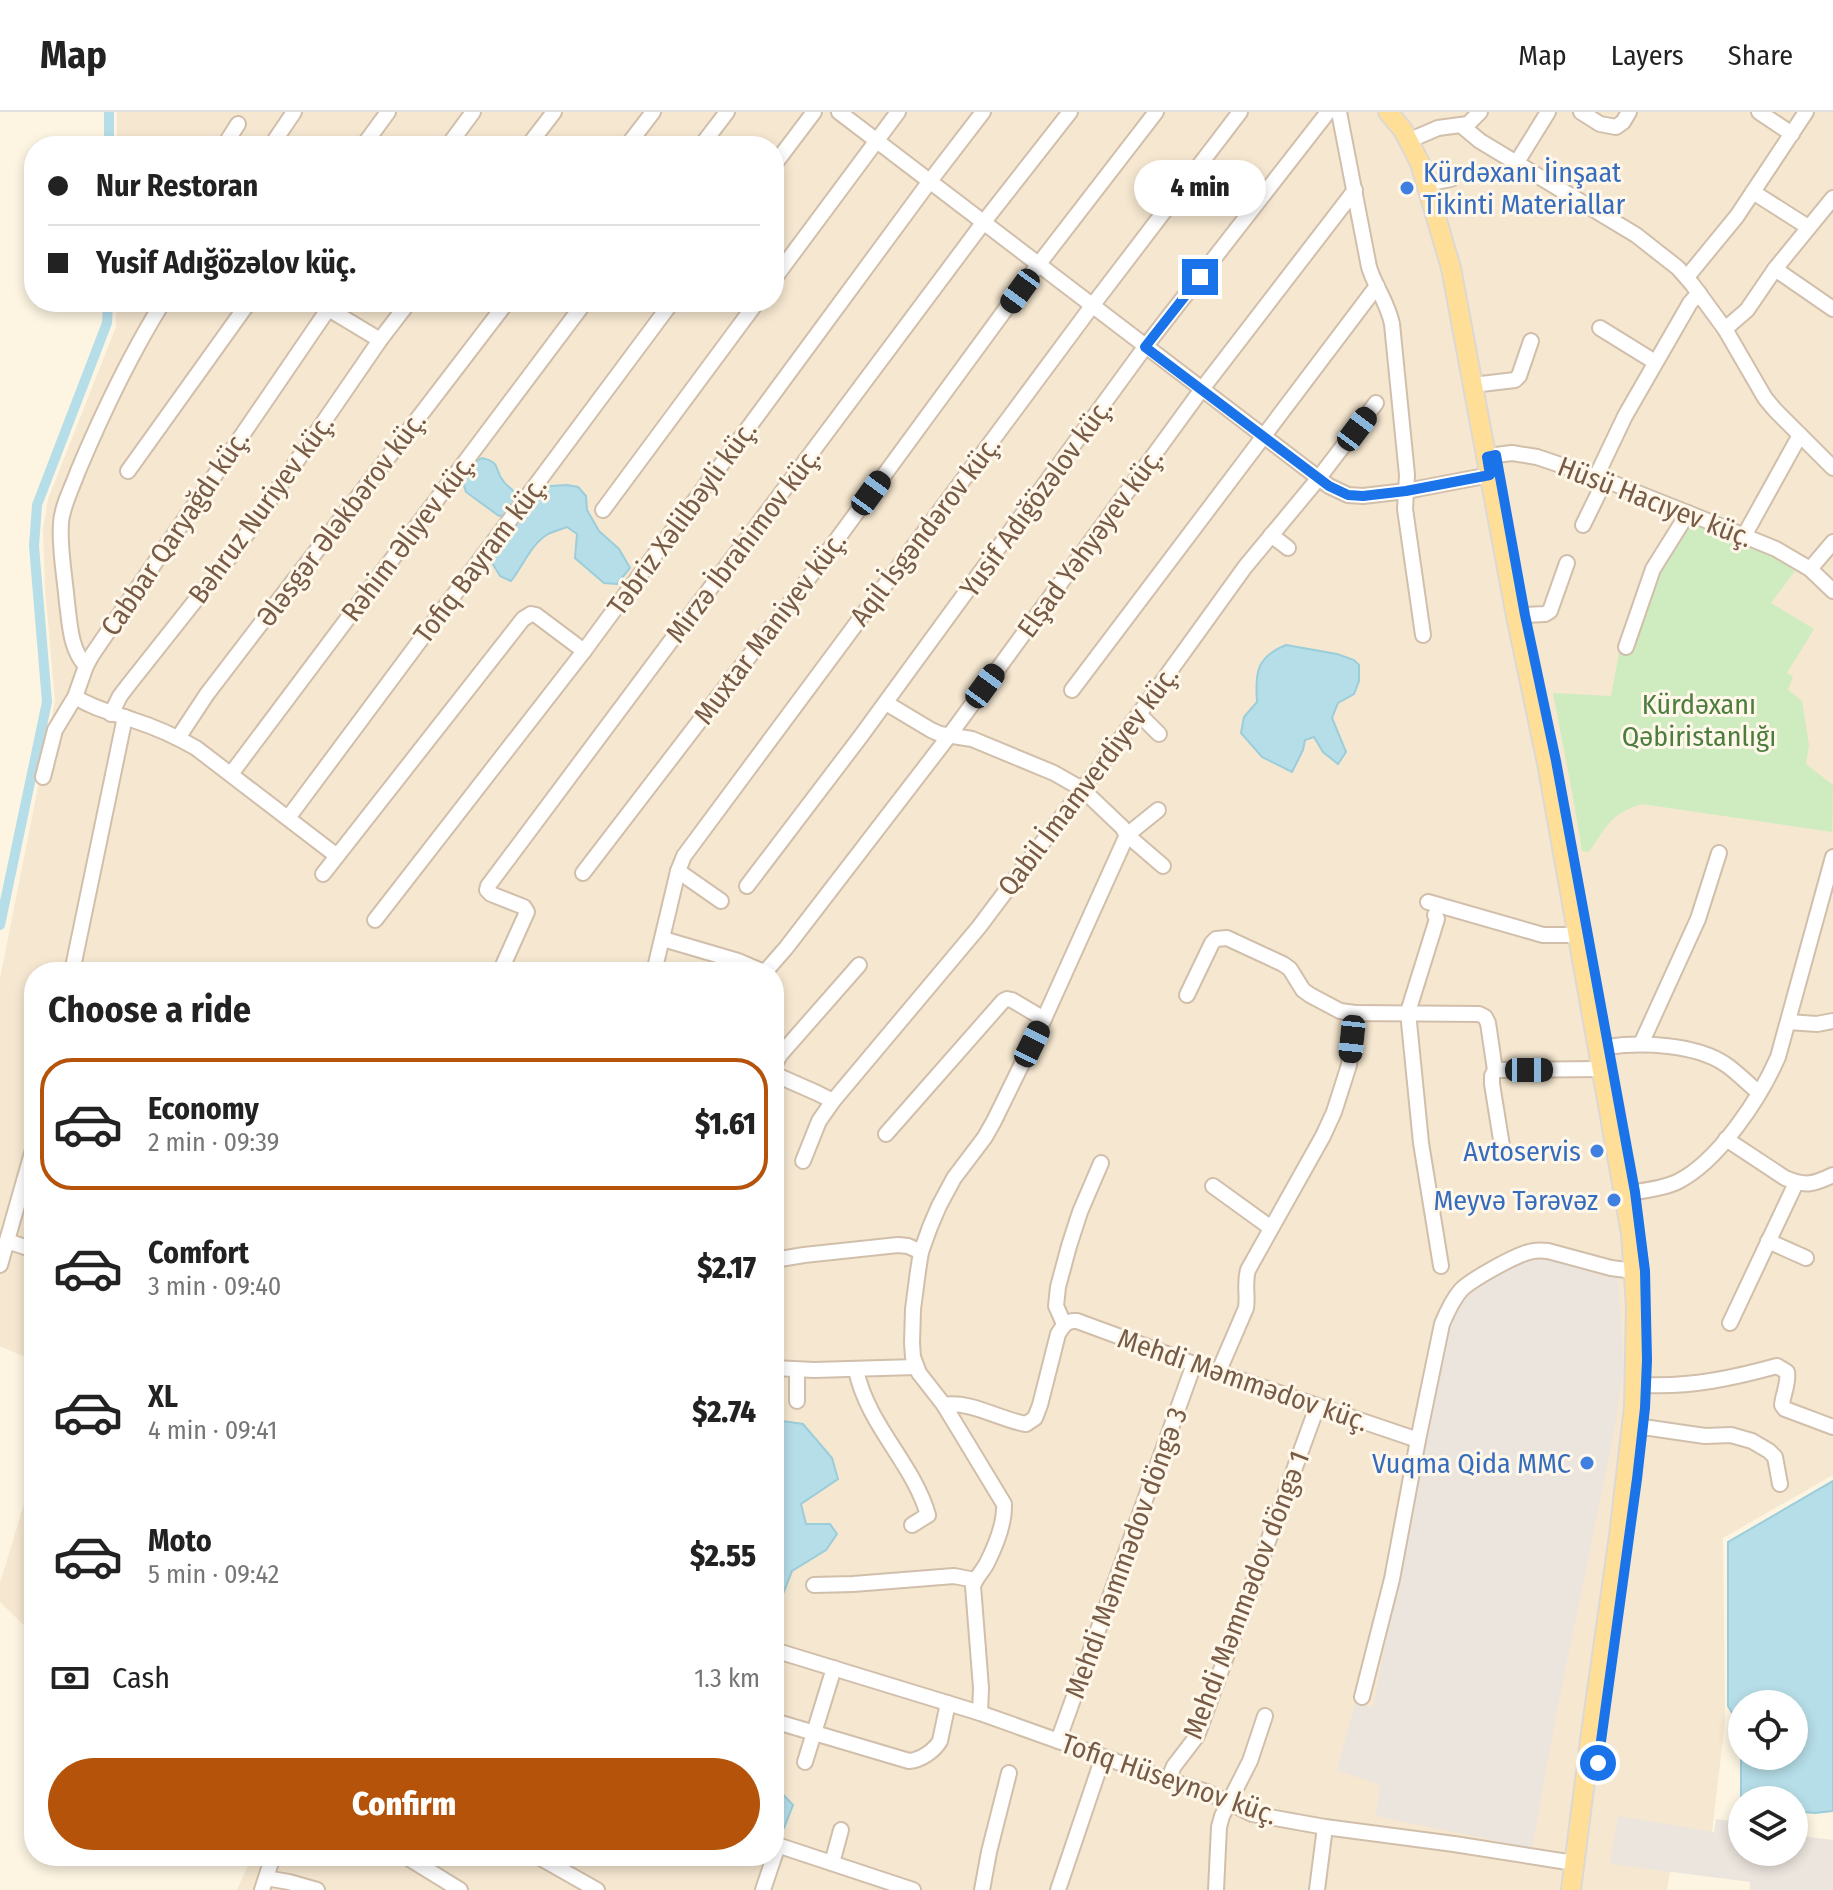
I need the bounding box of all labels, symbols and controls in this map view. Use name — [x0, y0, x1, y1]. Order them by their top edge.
text: Map — [40, 32, 107, 78]
text: Map — [1518, 39, 1567, 72]
text: Layers — [1611, 39, 1684, 72]
text: Share — [1728, 39, 1793, 72]
place label: Kürdəxanı İinşaat Tikinti Materiallar — [1423, 156, 1626, 221]
callout: 4 min — [1134, 161, 1266, 217]
text: Nur Restoran — [96, 168, 258, 204]
text: 4 min — [1171, 172, 1229, 203]
marker: Kürdəxanı İinşaat Tikinti Materiallar — [1398, 179, 1416, 197]
text: Yusif Adığözəlov küç. — [96, 245, 356, 281]
route end — [1182, 259, 1218, 295]
car — [996, 265, 1044, 317]
street label: Yusif Adığözəlov küç. — [953, 392, 1119, 604]
car — [1333, 403, 1381, 455]
street label: Ələsgər Ələkbərov küç. — [249, 405, 433, 633]
street label: Bəhruz Nuriyev küç. — [181, 408, 341, 610]
street label: Təbriz Xəlilbəyli küç. — [600, 414, 764, 622]
street label: Cabbar Qaryağdı küç. — [94, 424, 256, 642]
street label: Aqil İsgəndərov küç. — [843, 430, 1007, 632]
street label: Mirzə İbrahimov küç. — [659, 441, 827, 649]
street label: Elşad Yəhyəyev küç. — [1010, 442, 1170, 644]
street label: Rəhim Əliyev küç. — [335, 448, 481, 628]
street label: Hüsü Hacıyev küç. — [1553, 450, 1757, 554]
car — [847, 467, 895, 519]
street label: Tofiq Bayram küç. — [407, 470, 553, 650]
street label: Muxtar Maniyev küç. — [687, 525, 853, 731]
car — [961, 660, 1009, 712]
street label: Qabil İmamverdiyev küç. — [991, 660, 1185, 902]
park label: Kürdəxanı Qəbiristanlığı — [1622, 688, 1776, 753]
text: Choose a ride — [48, 988, 251, 1032]
car — [1338, 1014, 1366, 1064]
car — [1011, 1017, 1053, 1071]
car — [1505, 1058, 1553, 1082]
icon: car — [52, 1088, 124, 1160]
text: Economy — [148, 1091, 259, 1127]
text: $1.61 — [695, 1106, 756, 1142]
text: 2 min · 09:39 — [148, 1127, 279, 1158]
place label: Avtoservis — [1463, 1135, 1581, 1168]
marker: Avtoservis — [1588, 1142, 1606, 1160]
place label: Meyvə Tərəvəz — [1433, 1184, 1598, 1217]
marker: Meyvə Tərəvəz — [1605, 1191, 1623, 1209]
icon: car — [52, 1232, 124, 1304]
text: Comfort — [148, 1235, 249, 1271]
text: $2.17 — [697, 1250, 756, 1286]
text: 3 min · 09:40 — [148, 1271, 281, 1302]
street label: Mehdi Məmmədov küç. — [1114, 1322, 1372, 1438]
icon: car — [52, 1376, 124, 1448]
text: XL — [148, 1379, 178, 1415]
text: $2.74 — [692, 1394, 756, 1430]
street label: Mehdi Məmmədov döngə 3 — [1058, 1403, 1194, 1703]
text: 4 min · 09:41 — [148, 1415, 277, 1446]
street label: Mehdi Məmmədov döngə 1 — [1176, 1446, 1316, 1744]
place label: Vuqma Qida MMC — [1372, 1447, 1571, 1480]
marker: Vuqma Qida MMC — [1578, 1454, 1596, 1472]
icon: car — [52, 1520, 124, 1592]
text: Moto — [148, 1523, 212, 1559]
text: $2.55 — [690, 1538, 756, 1574]
text: 5 min · 09:42 — [148, 1559, 279, 1590]
icon: cash — [48, 1656, 92, 1700]
text: Cash — [112, 1660, 170, 1696]
text: 1.3 km — [694, 1663, 760, 1694]
map controls — [1728, 1690, 1808, 1866]
button: locate — [1728, 1690, 1808, 1770]
street label: Tofiq Hüseynov küç. — [1057, 1727, 1281, 1831]
route start — [1580, 1745, 1616, 1781]
button: Confirm — [48, 1758, 760, 1850]
button: layers — [1728, 1786, 1808, 1866]

